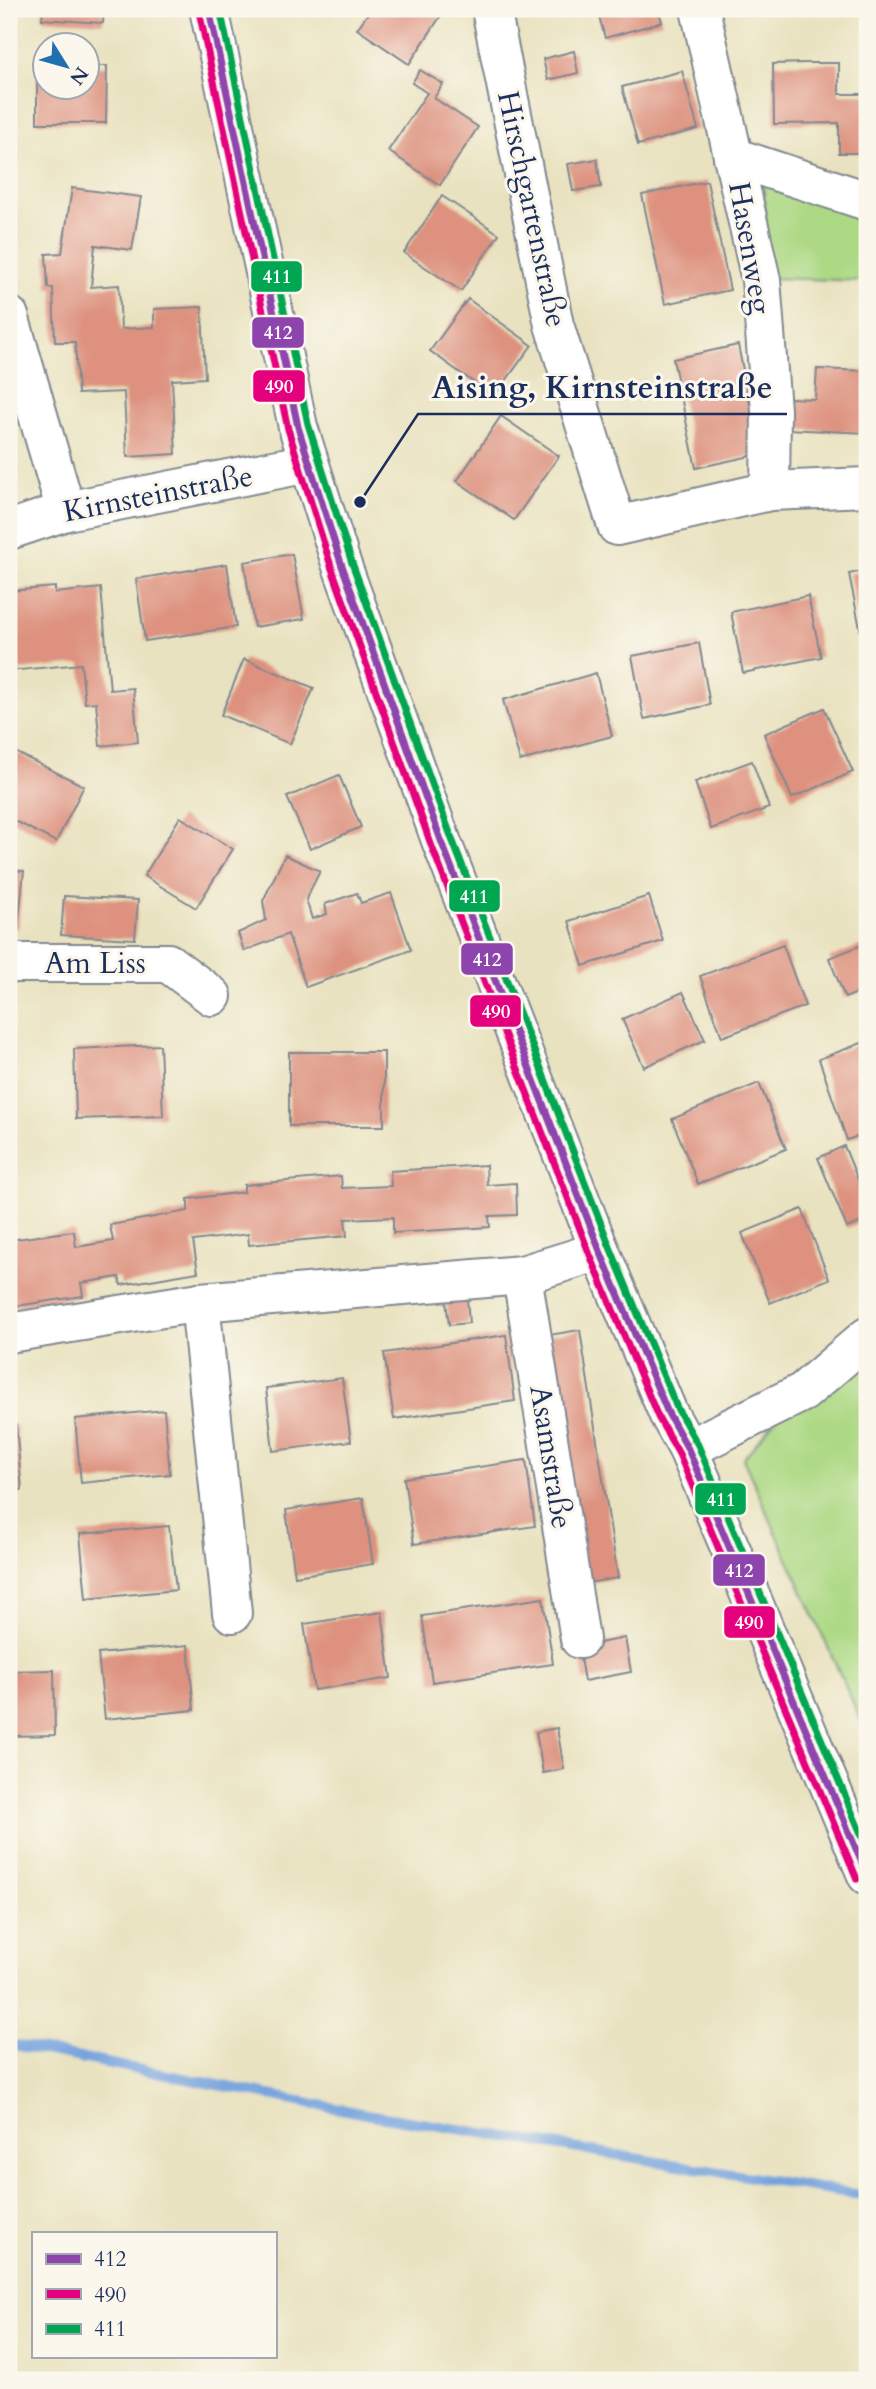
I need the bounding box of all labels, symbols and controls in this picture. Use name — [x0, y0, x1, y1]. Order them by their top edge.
north arrow — [32, 32, 102, 102]
text: N — [63, 61, 94, 90]
street label: Hirschgartenstraße — [487, 87, 577, 331]
street label: Hasenweg — [718, 179, 782, 317]
line badge: 411 — [250, 260, 303, 293]
text: 411 — [262, 264, 292, 290]
line badge: 412 — [251, 316, 305, 349]
text: 412 — [263, 320, 293, 346]
callout: Aising, Kirnsteinstraße — [418, 361, 787, 414]
text: Aising, Kirnsteinstraße — [432, 366, 772, 410]
line badge: 490 — [252, 369, 306, 403]
text: 490 — [264, 374, 294, 400]
street label: Kirnsteinstraße — [60, 456, 256, 532]
line badge: 411 — [448, 879, 501, 913]
text: 411 — [459, 884, 489, 910]
line badge: 412 — [460, 942, 514, 976]
street label: Am Liss — [44, 943, 146, 984]
text: 412 — [472, 947, 502, 973]
line badge: 490 — [469, 994, 522, 1028]
text: 490 — [481, 999, 511, 1025]
street label: Asamstraße — [519, 1382, 583, 1532]
line badge: 411 — [694, 1482, 747, 1516]
text: 411 — [706, 1487, 736, 1513]
line badge: 412 — [712, 1553, 766, 1587]
text: 412 — [724, 1558, 754, 1584]
line badge: 490 — [723, 1605, 776, 1639]
text: 490 — [734, 1610, 764, 1636]
legend — [32, 2232, 276, 2358]
text: 412 — [94, 2245, 127, 2274]
text: 490 — [94, 2281, 126, 2310]
text: 411 — [94, 2315, 126, 2344]

